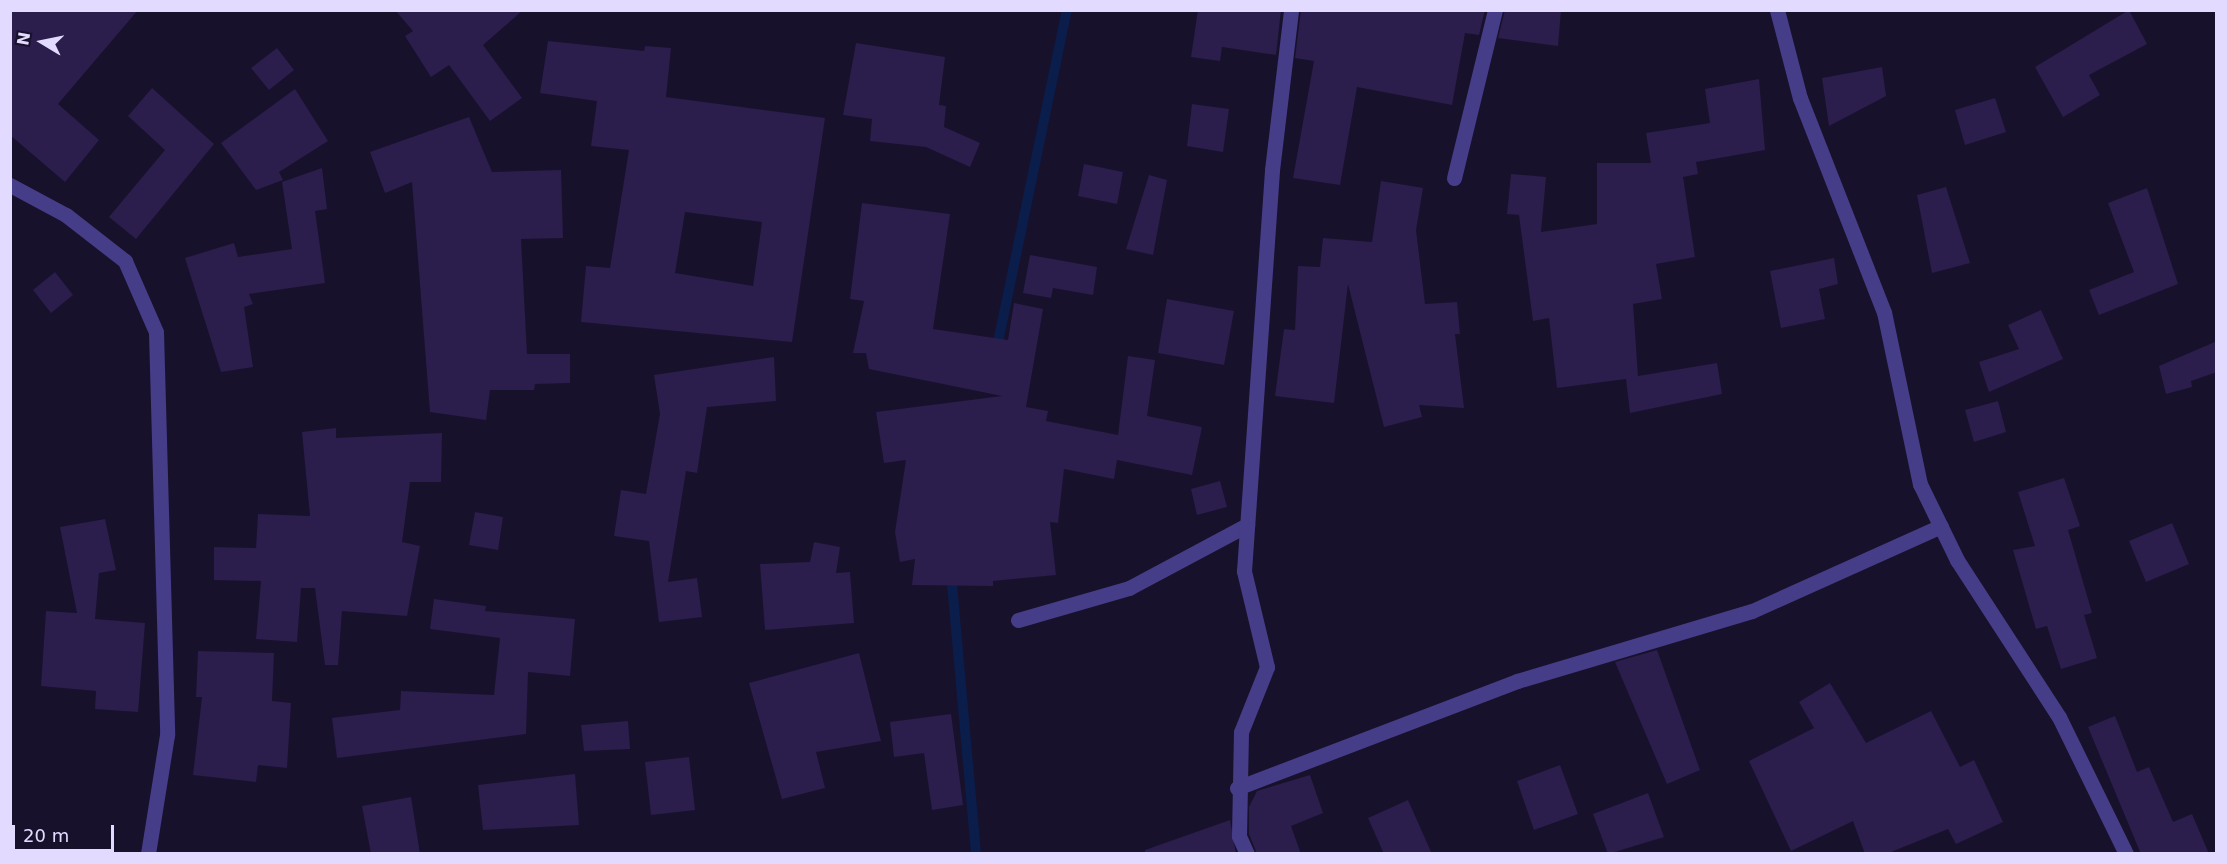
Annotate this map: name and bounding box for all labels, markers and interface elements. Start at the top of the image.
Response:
north arrow [12,12,72,72]
text: N [13,31,34,47]
scale bar [15,813,117,851]
text: 20 m [23,825,69,846]

